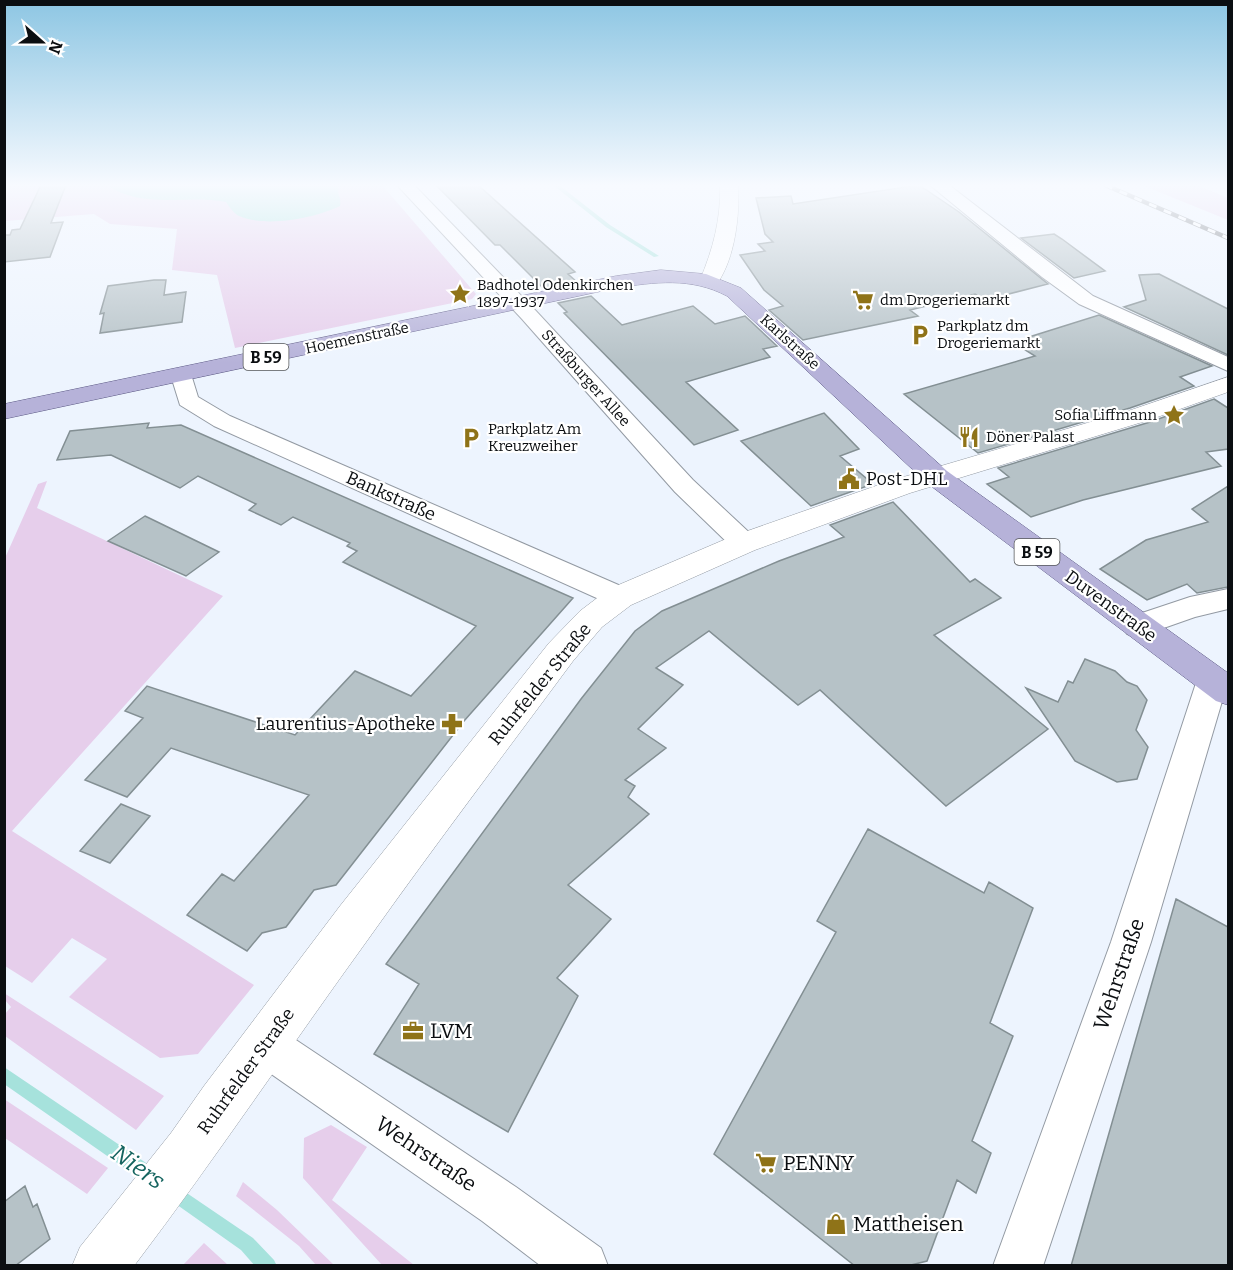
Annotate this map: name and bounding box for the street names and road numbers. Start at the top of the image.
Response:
street label: Karlstraße [757,311,823,373]
street label: Hoemenstraße [304,318,410,358]
street label: Straßburger Allee [538,326,634,430]
road number: B 59 [244,344,288,370]
street label: Bankstraße [343,466,439,526]
road number: B 59 [1014,539,1060,565]
street label: Duvenstraße [1061,565,1161,647]
street label: Ruhrfelder Straße [484,619,596,749]
street label: Wehrstraße [1088,915,1150,1033]
street label: Ruhrfelder Straße [193,1004,299,1138]
street label: Wehrstraße [371,1111,481,1197]

